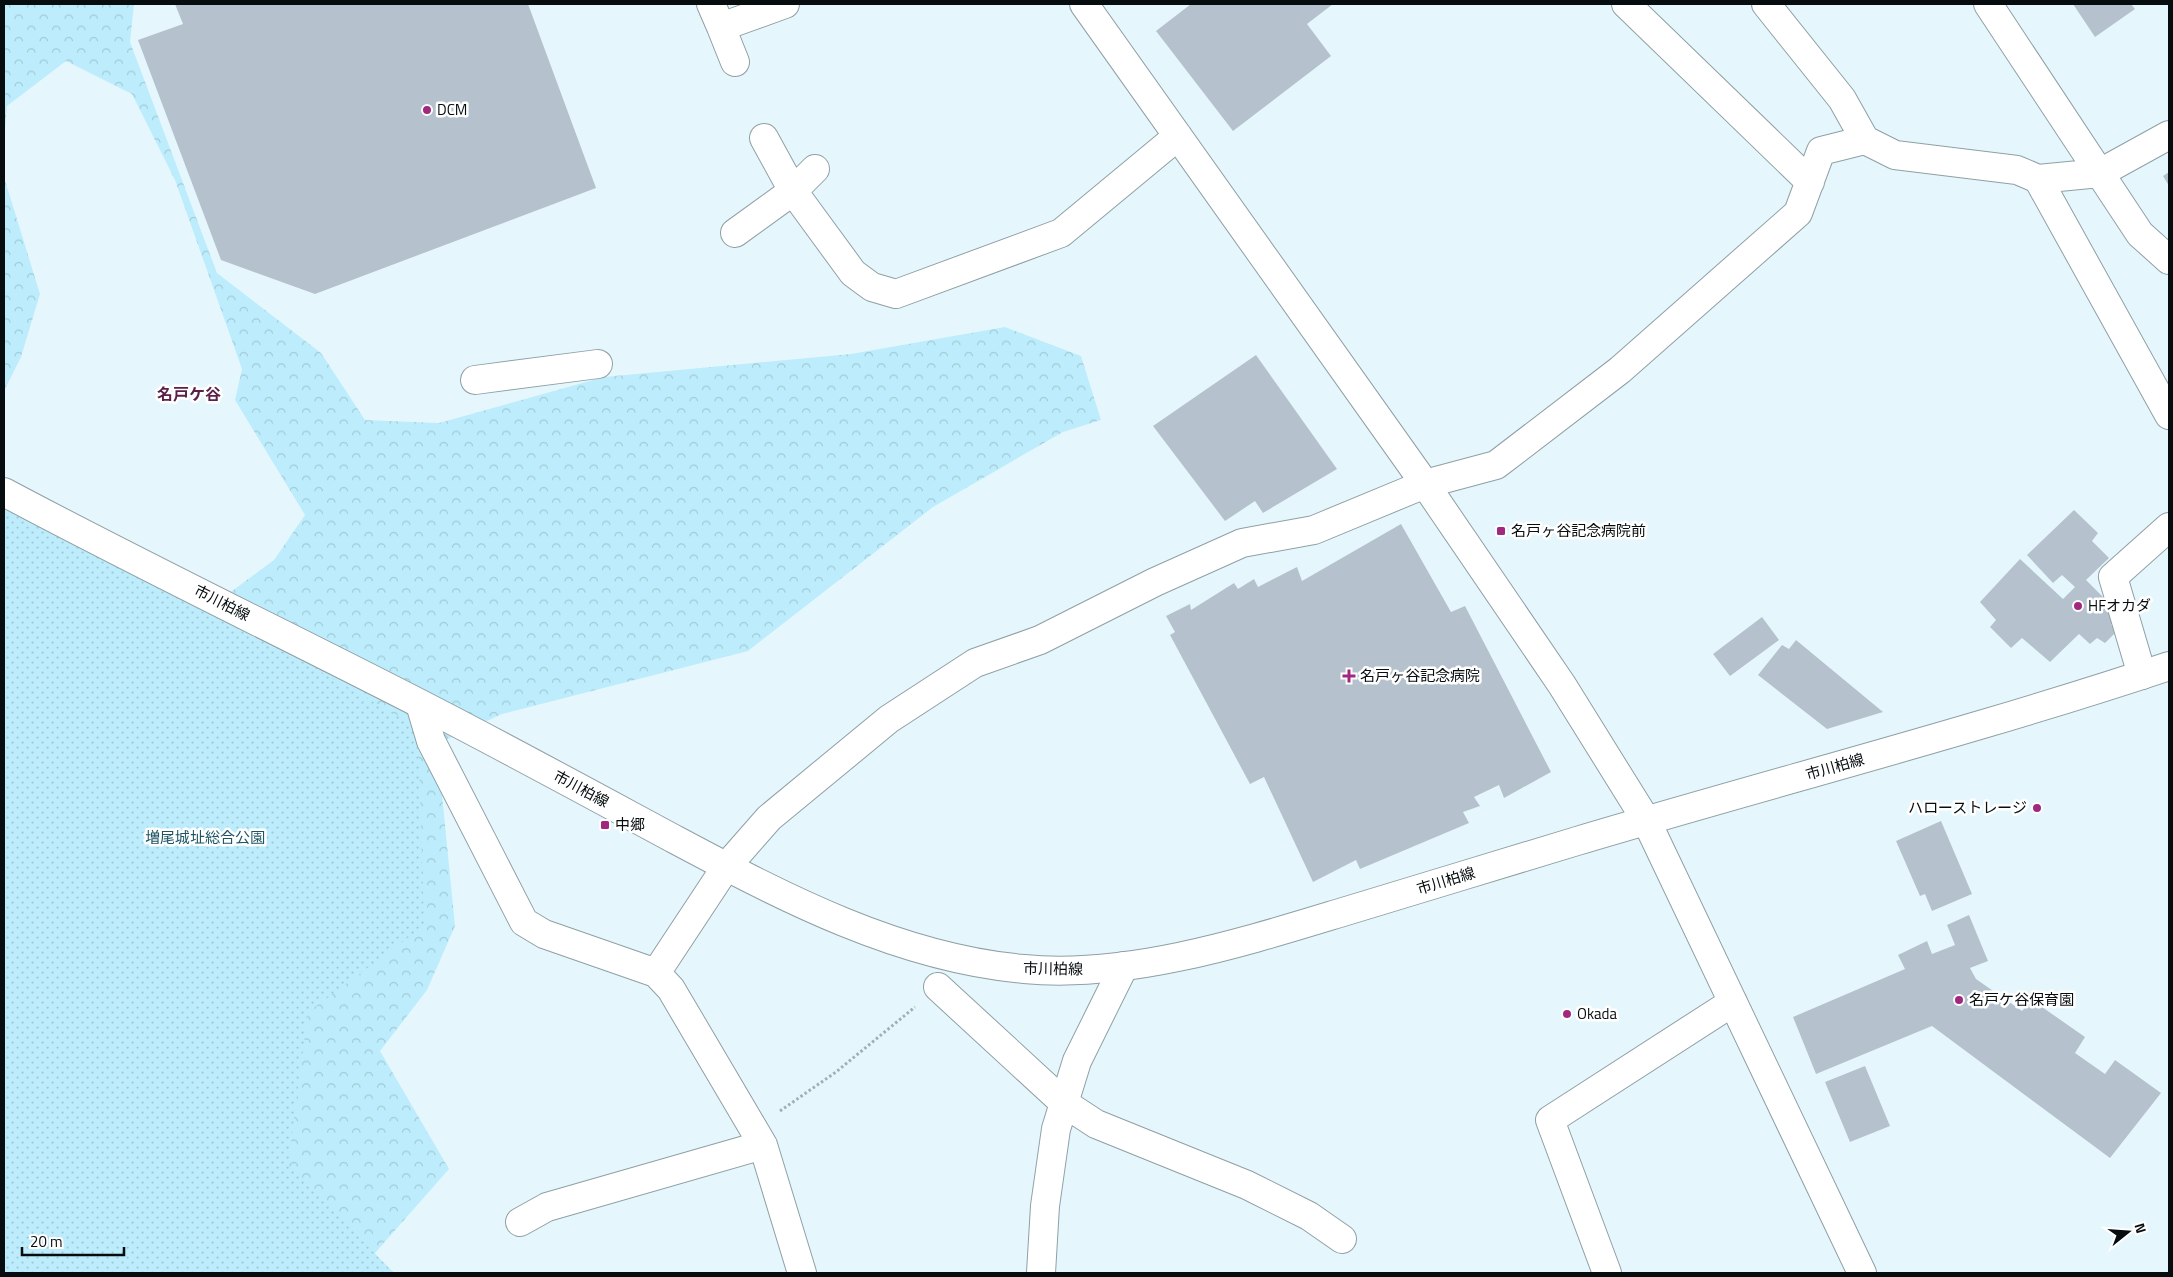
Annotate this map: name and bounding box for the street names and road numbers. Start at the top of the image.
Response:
street label: 市川柏線 [190,579,254,626]
street label: 市川柏線 [1803,747,1867,786]
street label: 市川柏線 [549,764,613,813]
street label: 市川柏線 [1414,861,1478,900]
street label: 市川柏線 [1023,956,1083,981]

